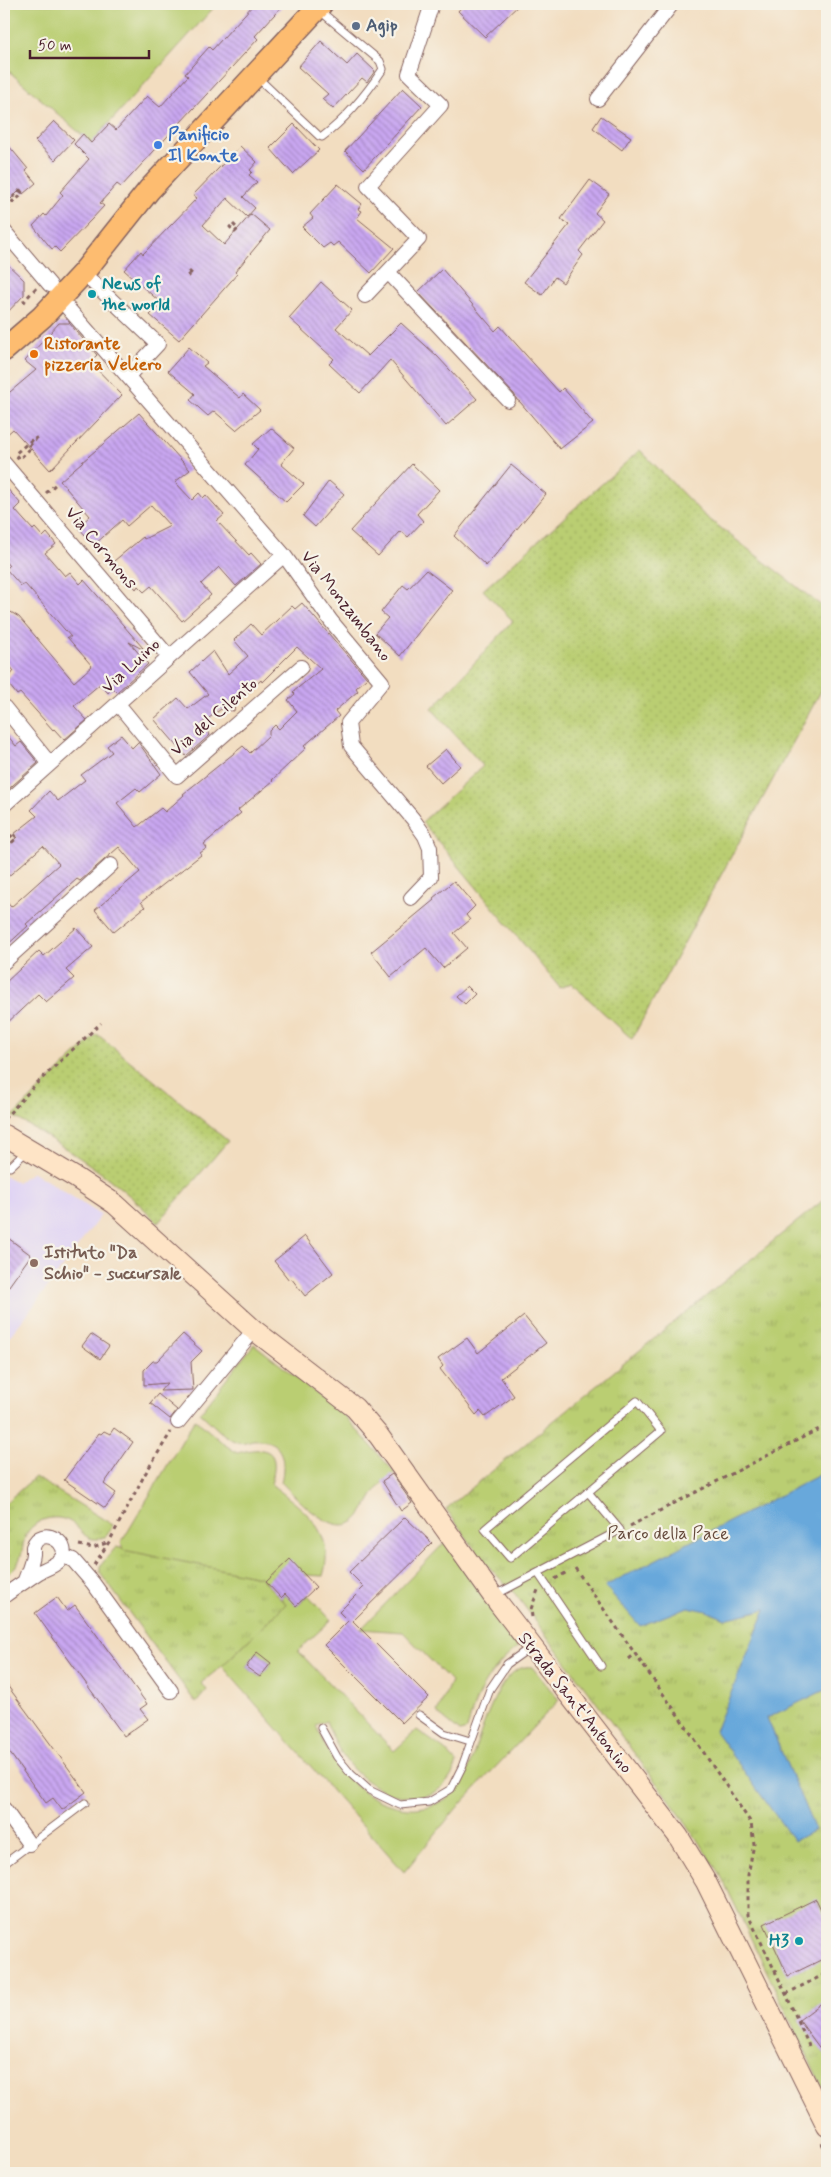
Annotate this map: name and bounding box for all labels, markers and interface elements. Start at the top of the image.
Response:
place label: Agip [366,14,398,38]
marker: Agip [350,20,362,32]
scale bar [30,28,149,60]
text: 50 m [38,36,72,56]
place label: Panificio Il Konte [168,123,239,168]
marker: Panificio Il Konte [152,139,164,151]
place label: News of the world [101,272,170,317]
marker: News of the world [86,288,98,300]
place label: Ristorante pizzeria Veliero [44,332,162,377]
marker: Ristorante pizzeria Veliero [28,348,40,360]
street label: Via Cormons [59,502,143,594]
street label: Via Monzambano [295,545,397,667]
street label: Via Luino [96,633,166,699]
street label: Via del Cilento [165,672,263,762]
place label: Istituto "Da Schio" - succursale [44,1241,182,1286]
marker: Istituto "Da Schio" - succursale [28,1257,40,1269]
park label: Parco della Pace [607,1522,729,1546]
street label: Strada Sant'Antonino [512,1627,638,1779]
place label: H3 [769,1929,790,1953]
marker: H3 [793,1935,805,1947]

